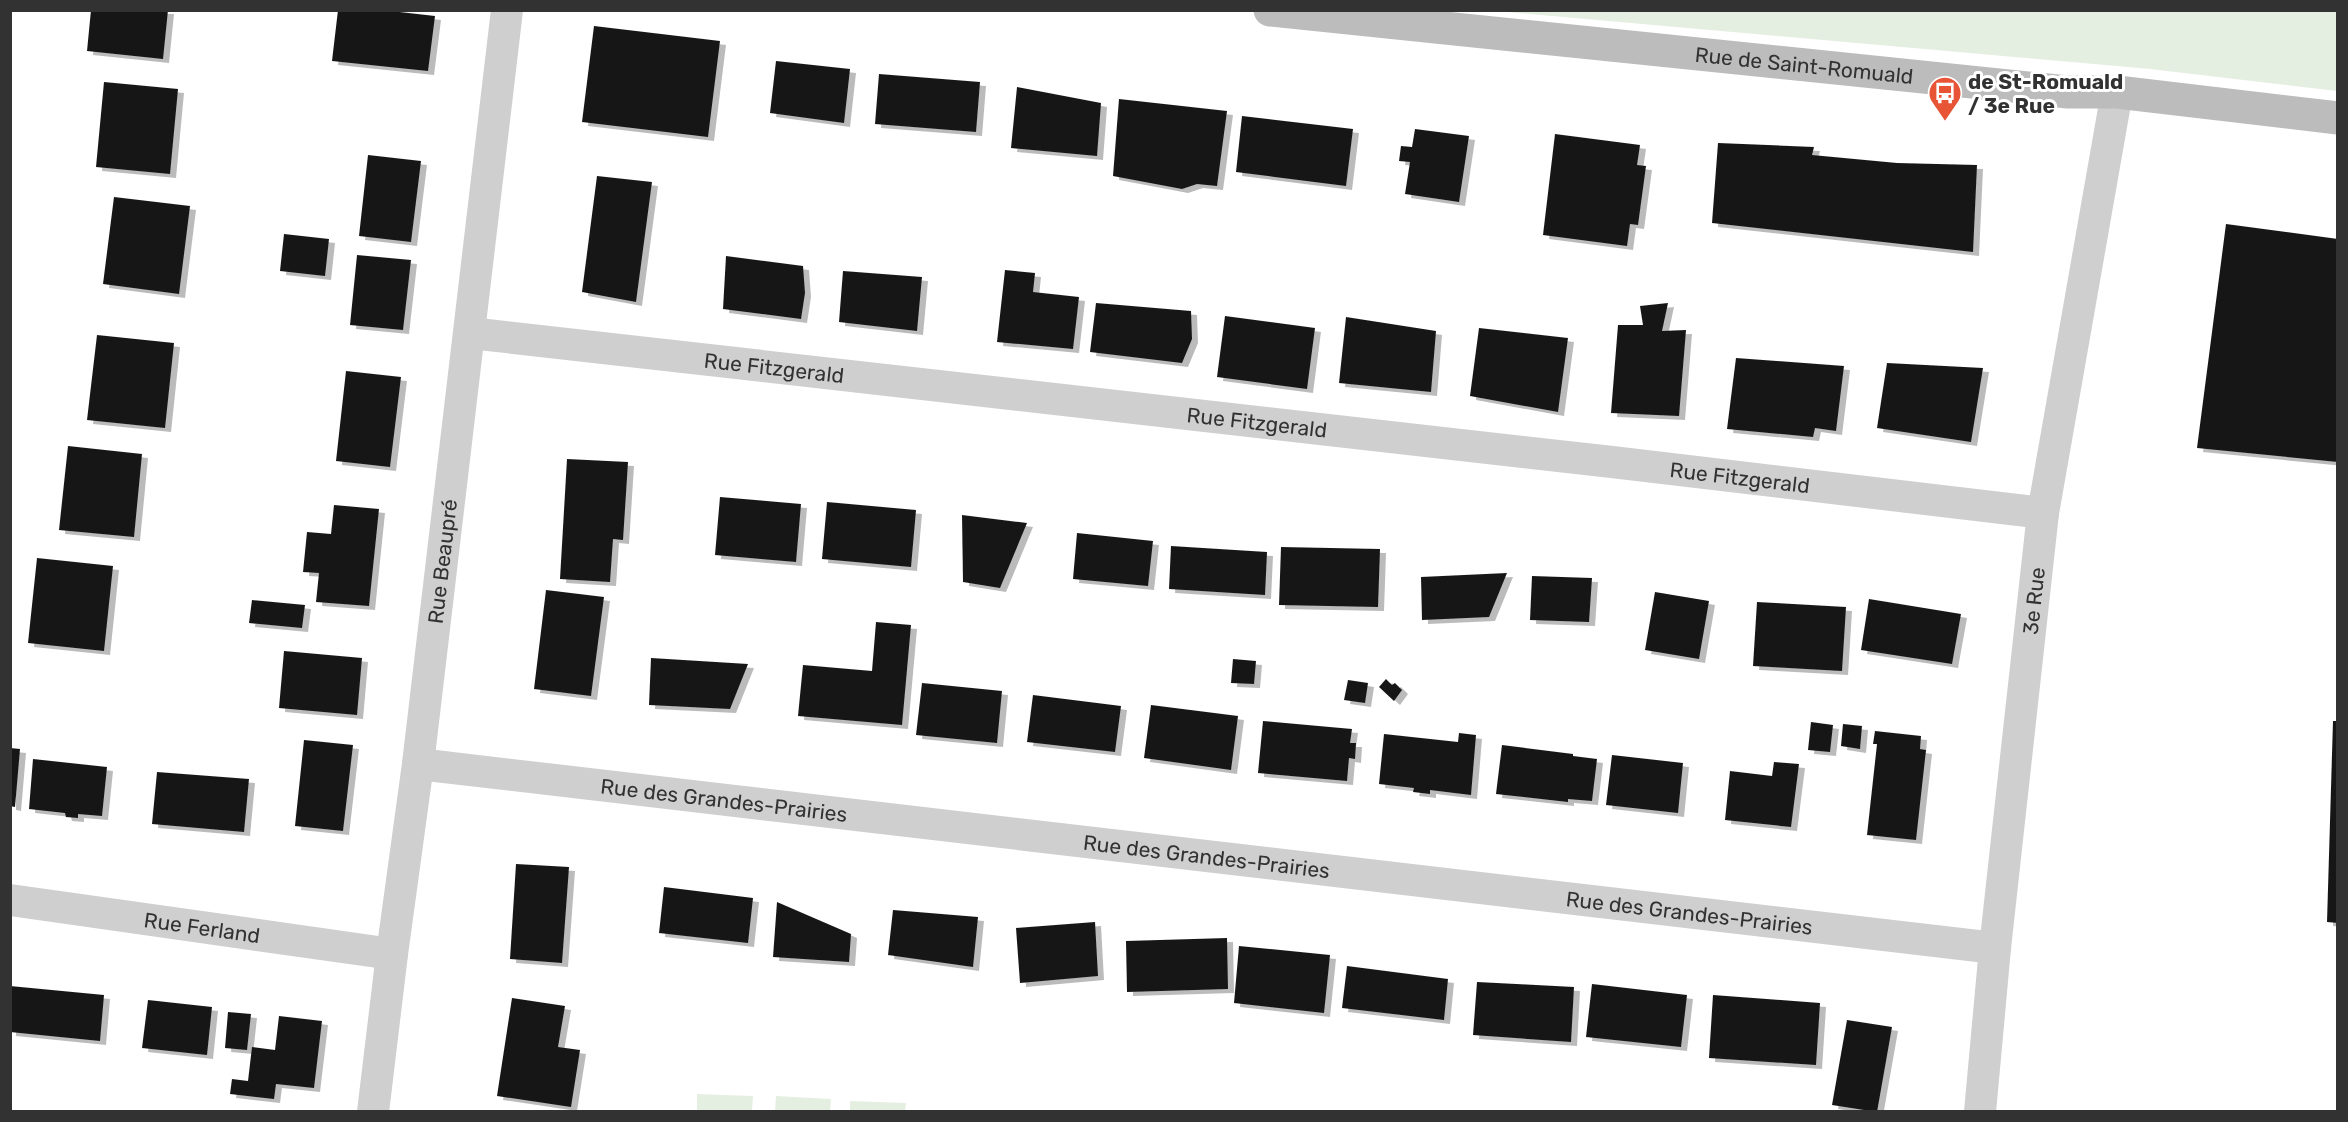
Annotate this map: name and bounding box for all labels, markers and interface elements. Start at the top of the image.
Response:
street label: Rue de Saint-Romuald [1694,41,1915,89]
place label: de St-Romuald / 3e Rue [1968,69,2123,118]
bus stop icon: de St-Romuald / 3e Rue [1927,75,1963,122]
street label: Rue Fitzgerald [703,347,845,388]
street label: Rue Fitzgerald [1186,402,1328,442]
street label: Rue Fitzgerald [1668,456,1811,498]
street label: Rue Beaupré [422,498,462,625]
street label: 3e Rue [2017,566,2049,636]
street label: Rue des Grandes-Prairies [599,773,849,826]
street label: Rue des Grandes-Prairies [1082,829,1331,883]
street label: Rue des Grandes-Prairies [1565,886,1814,939]
street label: Rue Ferland [142,907,262,948]

